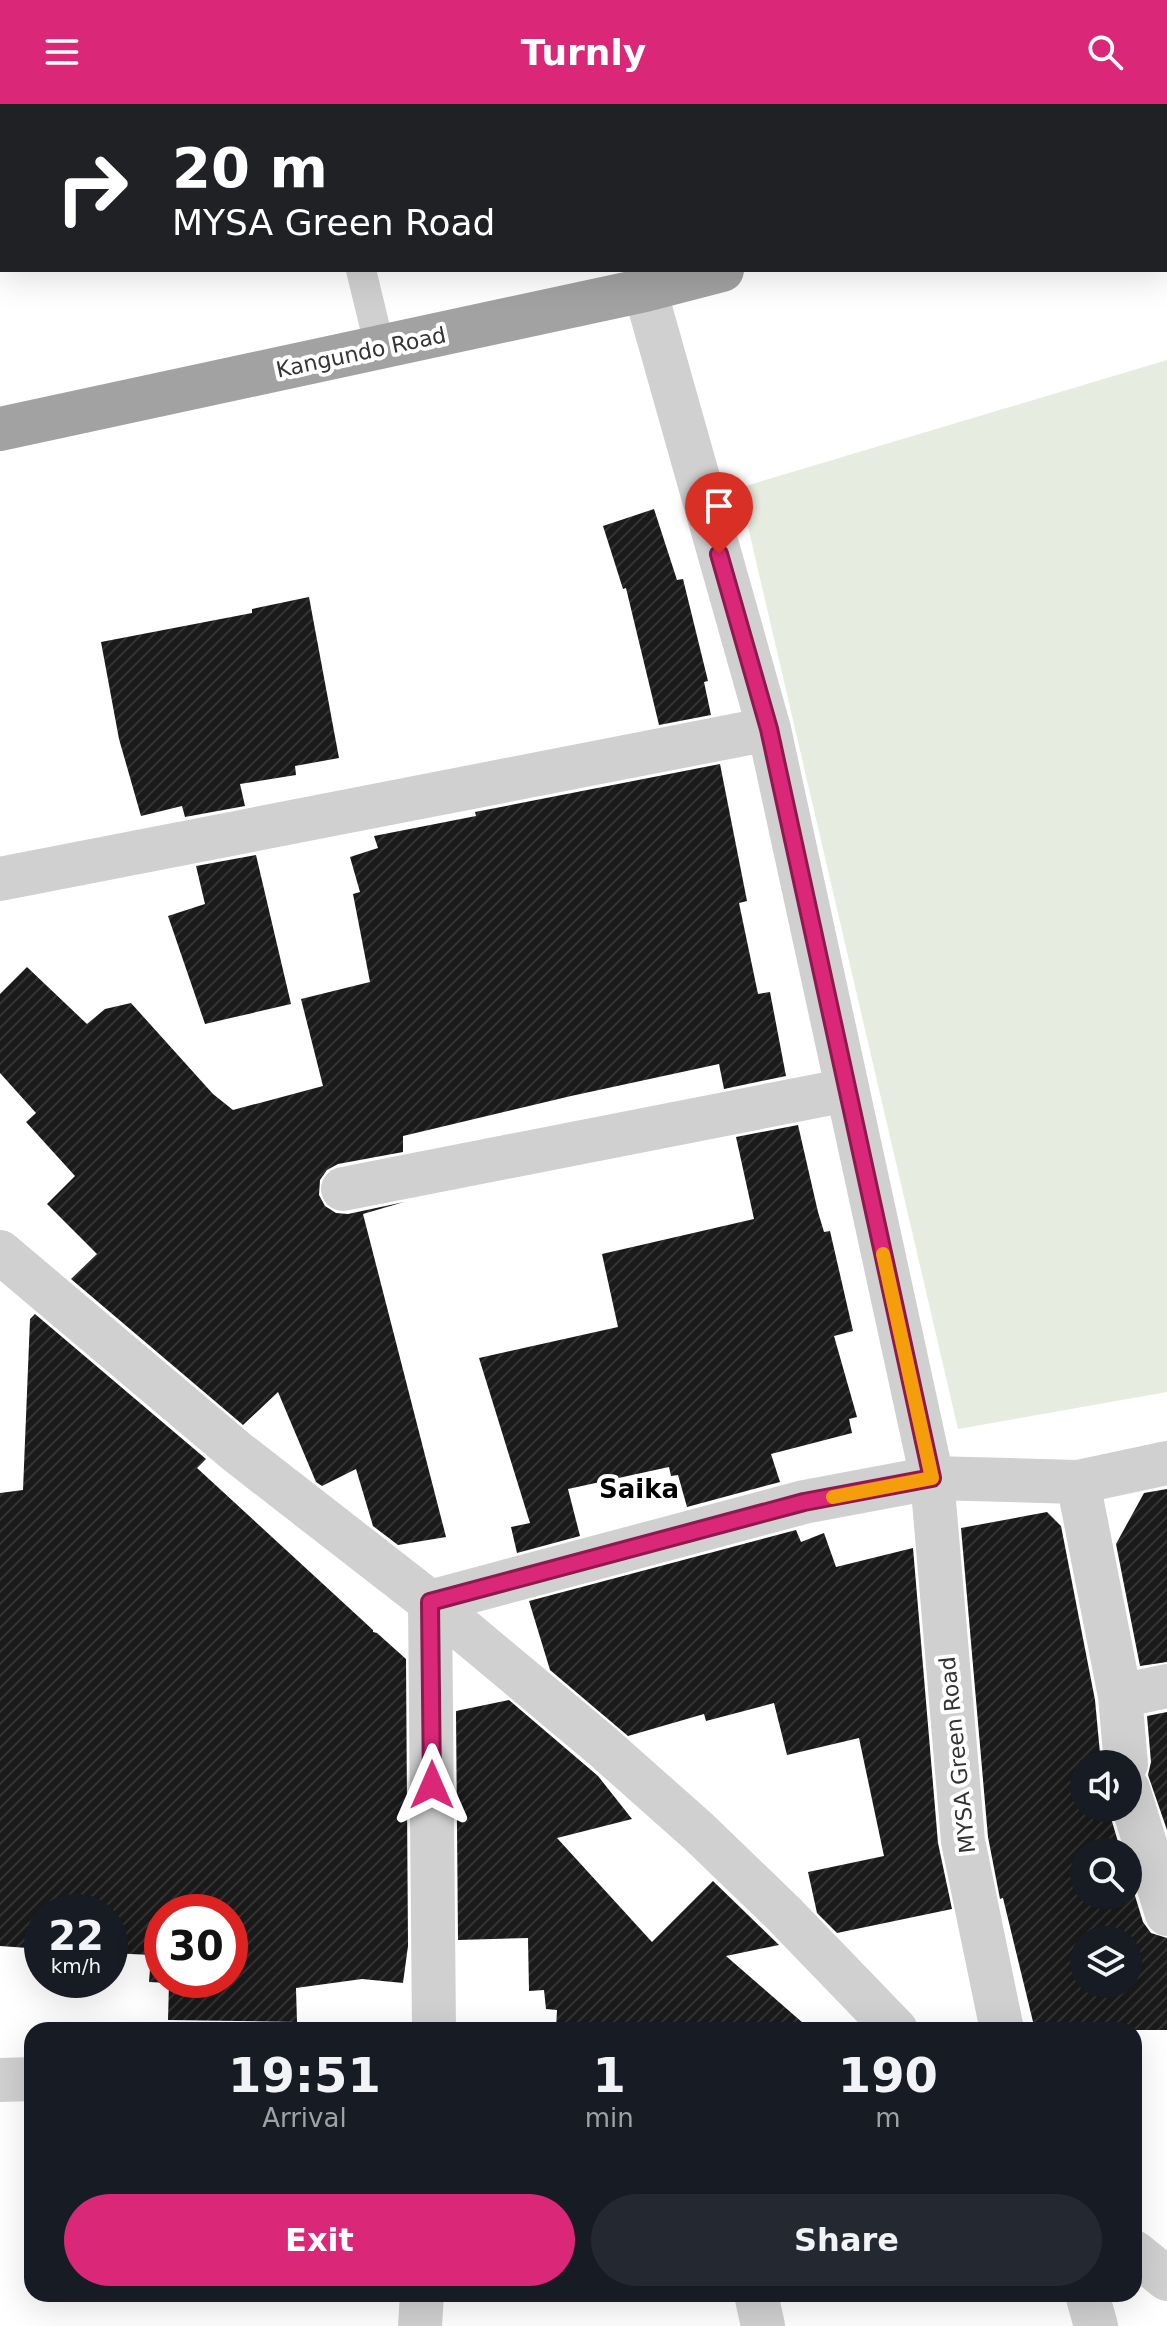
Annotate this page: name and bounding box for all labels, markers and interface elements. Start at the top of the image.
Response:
icon: menu [40,30,84,74]
icon: search [1083,30,1127,74]
text: Turnly [521,32,646,73]
text: 20 m [172,135,328,200]
icon: right [40,136,144,240]
text: MYSA Green Road [172,202,495,243]
street label: Kangundo Road [274,322,448,383]
pin [685,472,753,554]
icon: arrive [697,484,741,528]
district label: Saika [599,1474,679,1504]
street label: MYSA Green Road [935,1655,980,1855]
position arrow [390,1743,474,1827]
map controls [1070,1750,1142,1998]
button: sound [1070,1750,1142,1822]
button: search [1070,1838,1142,1910]
speed limit sign: 30 [144,1894,248,1998]
text: 22 [48,1913,104,1959]
button: layers [1070,1926,1142,1998]
text: km/h [51,1954,101,1978]
text: 19:51 [228,2047,381,2103]
text: 1 [593,2047,626,2103]
text: 190 [838,2047,938,2103]
text: Arrival [262,2103,347,2133]
text: min [585,2103,634,2133]
text: m [875,2103,901,2133]
button: Exit [64,2194,575,2286]
button: Share [591,2194,1102,2286]

